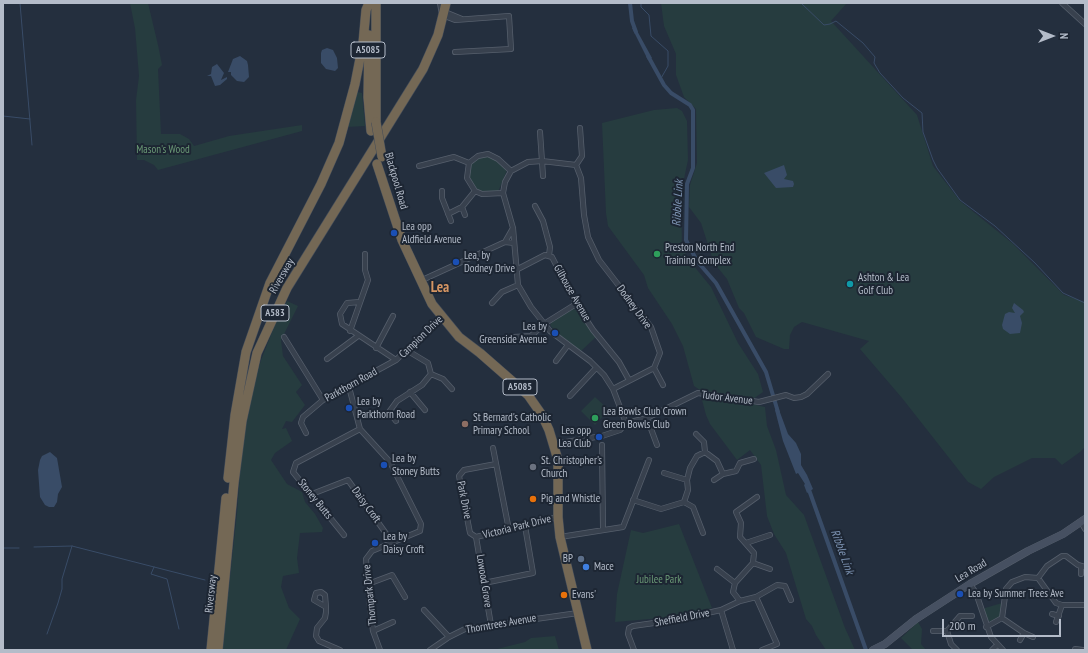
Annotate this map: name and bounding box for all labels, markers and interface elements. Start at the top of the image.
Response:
north arrow [1032,16,1072,56]
text: N [1057,33,1071,39]
road number: A5085 [351,42,385,58]
park label: Mason's Wood [136,143,190,157]
street label: Blackpool Road [382,151,410,211]
water label: Ribble Link [670,179,686,227]
place label: Lea opp Aldfield Avenue [402,220,461,246]
marker: Lea opp Aldfield Avenue [389,228,399,238]
place label: Preston North End Training Complex [665,241,734,267]
place label: Lea, by Dodney Drive [464,249,515,275]
marker: Preston North End Training Complex [652,249,662,259]
street label: Riversway [267,256,297,296]
marker: Lea, by Dodney Drive [451,257,461,267]
street label: Gilhouse Avenue [550,262,594,324]
place label: Ashton & Lea Golf Club [858,271,909,297]
district label: Lea [431,279,449,297]
marker: Ashton & Lea Golf Club [845,279,855,289]
street label: Dodney Drive [614,283,654,331]
road number: A583 [261,305,289,321]
street label: Campion Drive [396,313,446,361]
place label: Lea by Greenside Avenue [479,320,547,346]
marker: Lea by Greenside Avenue [550,328,560,338]
street label: Parkthorn Road [322,365,380,405]
road number: A5085 [503,379,537,395]
street label: Tudor Avenue [701,388,753,408]
place label: Lea by Parkthorn Road [357,395,415,421]
marker: Lea by Parkthorn Road [344,403,354,413]
place label: Lea Bowls Club Crown Green Bowls Club [603,405,687,431]
place label: St Bernard's Catholic Primary School [473,411,551,437]
marker: Lea Bowls Club Crown Green Bowls Club [590,413,600,423]
marker: St Bernard's Catholic Primary School [460,419,470,429]
place label: Lea opp Lea Club [558,424,591,450]
marker: Lea opp Lea Club [594,432,604,442]
place label: Lea by Stoney Butts [392,452,440,478]
place label: St. Christopher's Church [541,454,602,480]
marker: Lea by Stoney Butts [379,460,389,470]
marker: St. Christopher's Church [528,462,538,472]
street label: Stoney Butts [295,476,335,522]
street label: Park Drive [454,480,474,520]
street label: Daisy Croft [349,485,383,525]
place label: Pig and Whistle [541,492,600,506]
marker: Pig and Whistle [528,494,538,504]
street label: Victoria Park Drive [481,512,553,542]
water label: Ribble Link [827,528,857,576]
place label: Lea by Daisy Croft [383,530,424,556]
marker: Lea by Daisy Croft [370,538,380,548]
place label: BP [563,552,573,566]
street label: Lowood Grove [473,553,495,609]
marker: BP [576,554,586,564]
street label: Lea Road [953,557,989,585]
place label: Mace [594,560,614,574]
marker: Mace [581,562,591,572]
street label: Thornpark Drive [360,564,380,626]
park label: Jubilee Park [637,573,681,587]
street label: Riversway [202,574,220,614]
place label: Lea by Summer Trees Ave [968,587,1064,601]
place label: Evans' [572,588,596,602]
marker: Lea by Summer Trees Ave [955,589,965,599]
marker: Evans' [559,590,569,600]
street label: Sheffield Drive [653,606,711,630]
street label: Thorntrees Avenue [465,611,537,637]
scale bar [944,611,1063,637]
text: 200 m [949,618,976,633]

